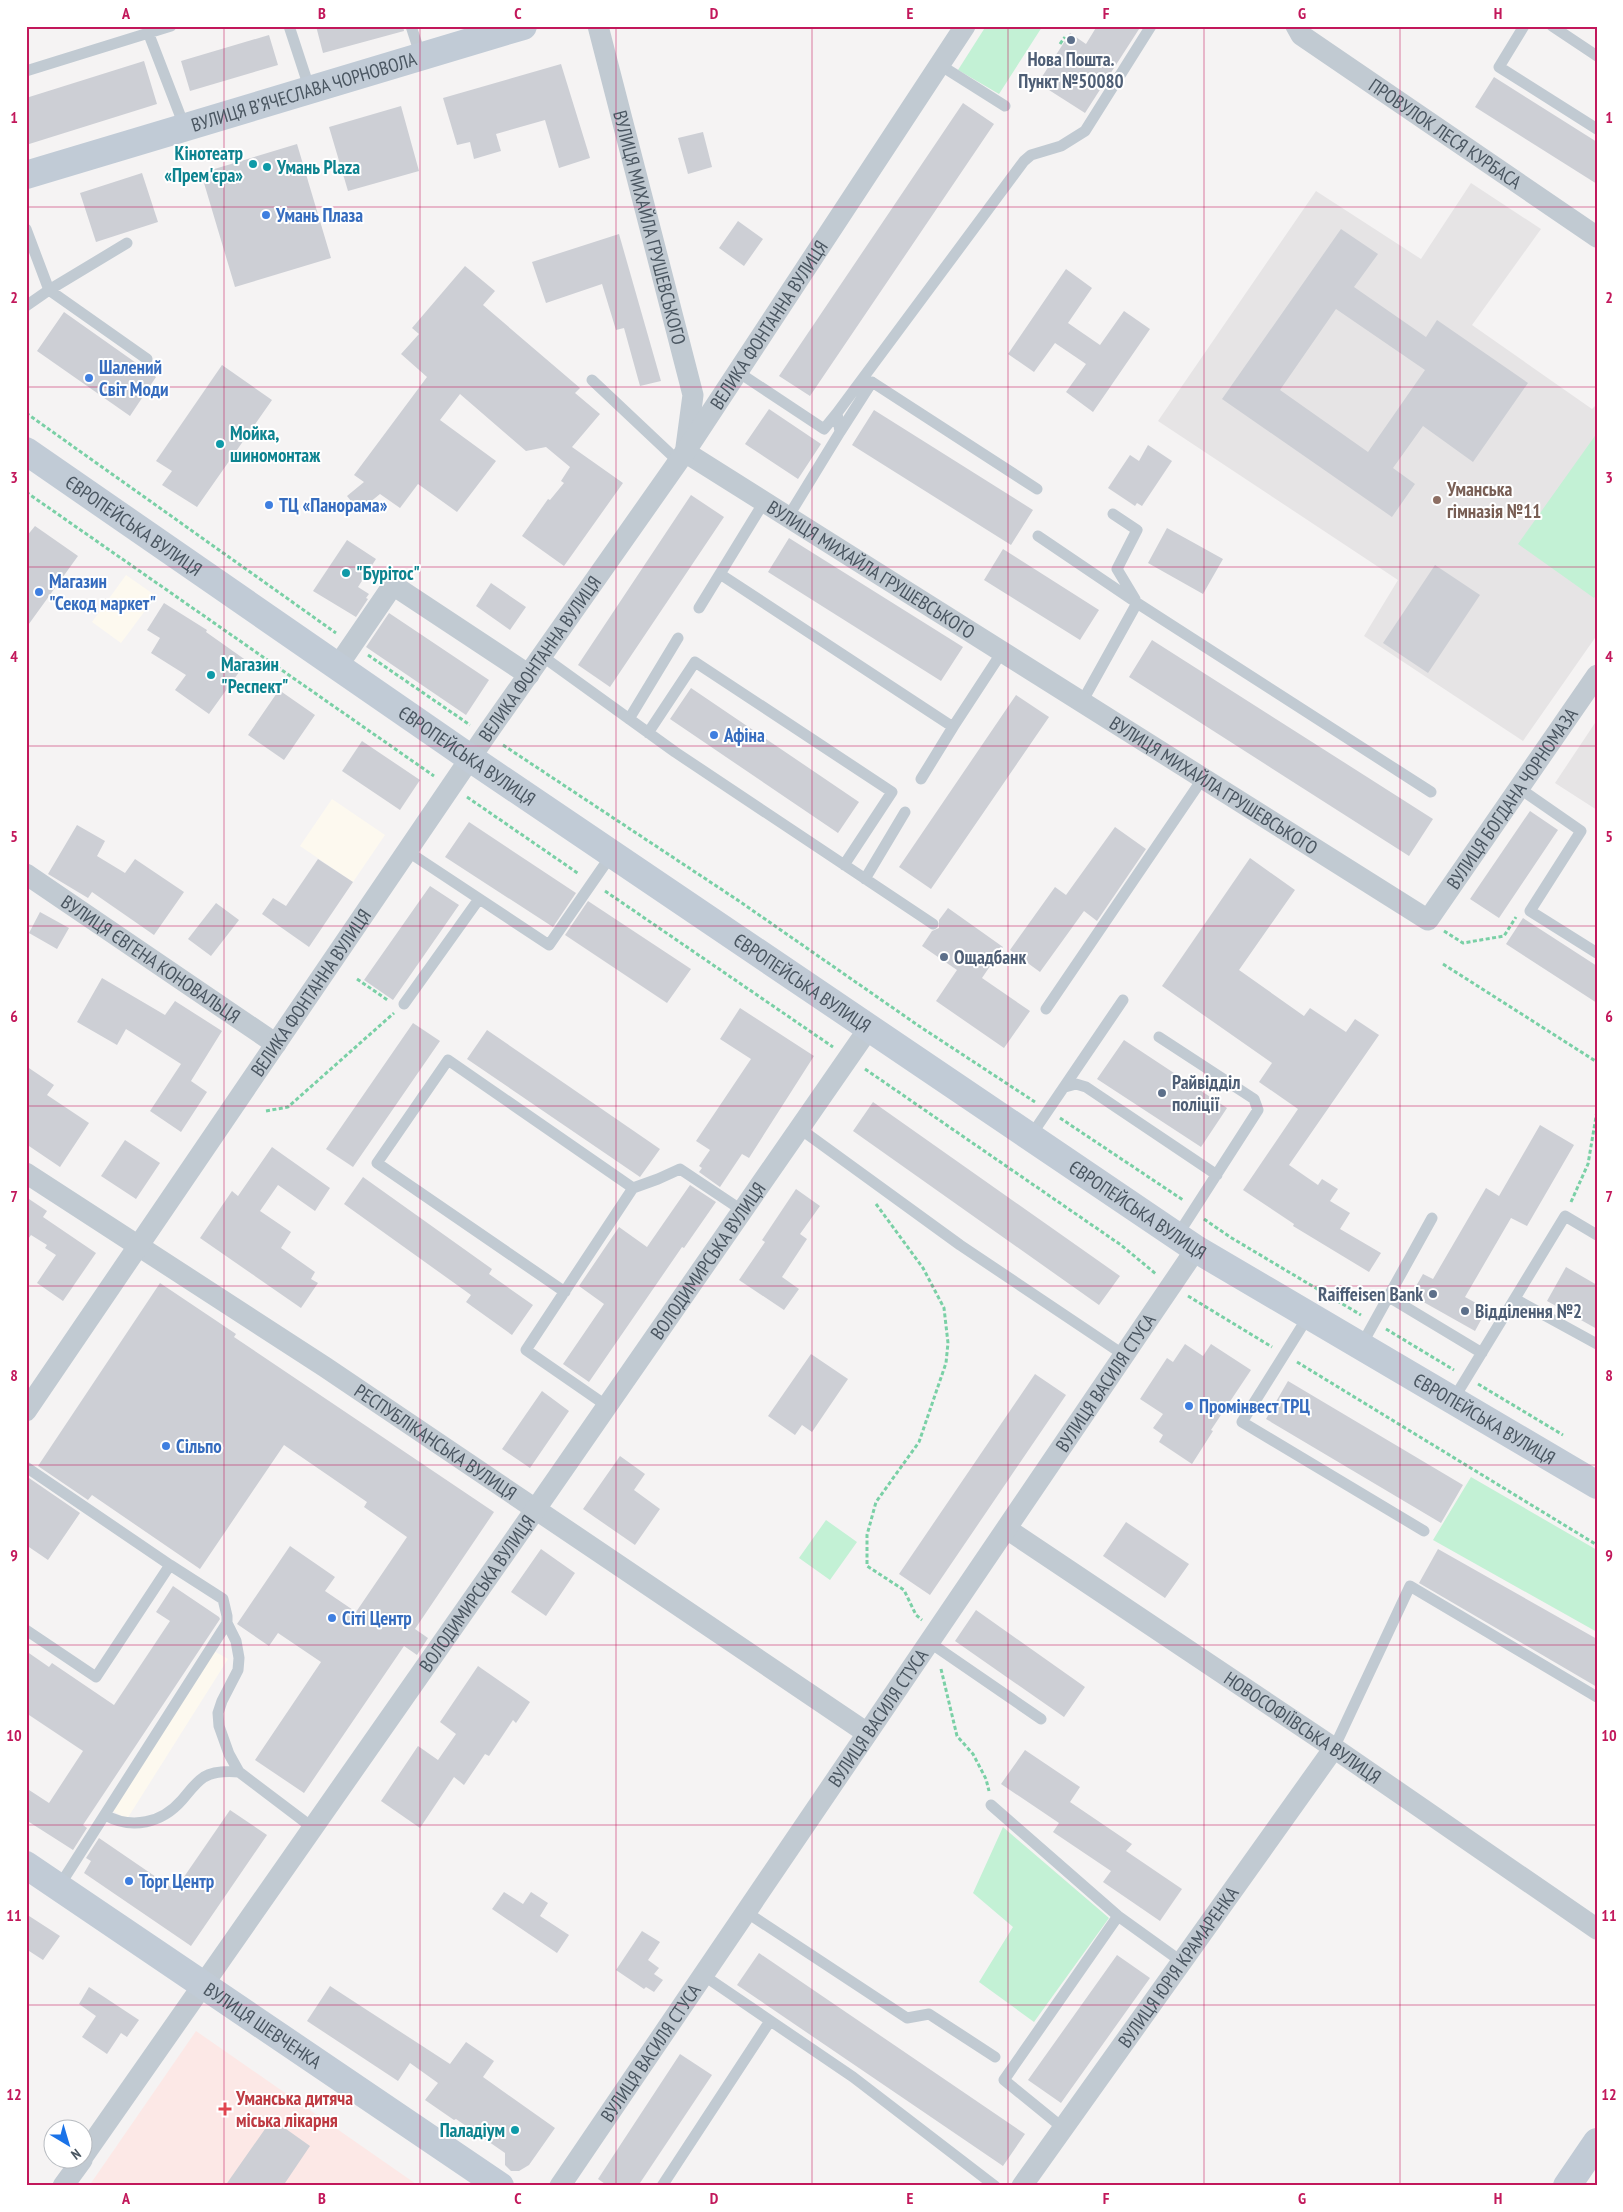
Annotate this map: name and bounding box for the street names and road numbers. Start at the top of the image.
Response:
street label: ВУЛИЦЯ В’ЯЧЕСЛАВА ЧОРНОВОЛА [188,47,419,137]
street label: ПРОВУЛОК ЛЕСЯ КУРБАСА [1364,73,1526,194]
street label: ВУЛИЦЯ МИХАЙЛА ГРУШЕВСЬКОГО [608,108,692,347]
street label: ВЕЛИКА ФОНТАННА ВУЛИЦЯ [705,236,833,414]
street label: ЄВРОПЕЙСЬКА ВУЛИЦЯ [61,470,207,581]
street label: ВУЛИЦЯ МИХАЙЛА ГРУШЕВСЬКОГО [763,495,980,644]
street label: ВЕЛИКА ФОНТАННА ВУЛИЦЯ [473,571,606,746]
street label: ЄВРОПЕЙСЬКА ВУЛИЦЯ [394,700,540,811]
street label: ВУЛИЦЯ БОГДАНА ЧОРНОМАЗА [1441,703,1583,894]
street label: ВУЛИЦЯ МИХАЙЛА ГРУШЕВСЬКОГО [1105,711,1322,860]
street label: ВУЛИЦЯ ЄВГЕНА КОНОВАЛЬЦЯ [57,890,245,1028]
street label: ВЕЛИКА ФОНТАННА ВУЛИЦЯ [245,904,376,1081]
street label: ЄВРОПЕЙСЬКА ВУЛИЦЯ [729,928,876,1038]
street label: ЄВРОПЕЙСЬКА ВУЛИЦЯ [1065,1155,1211,1264]
street label: ВОЛОДИМИРСЬКА ВУЛИЦЯ [645,1177,771,1344]
street label: ВУЛИЦЯ ВАСИЛЯ СТУСА [1050,1309,1161,1456]
street label: ЄВРОПЕЙСЬКА ВУЛИЦЯ [1409,1368,1560,1470]
street label: РЕСПУБЛІКАНСЬКА ВУЛИЦЯ [350,1379,521,1505]
street label: ВОЛОДИМИРСЬКА ВУЛИЦЯ [414,1510,540,1676]
street label: ВУЛИЦЯ ВАСИЛЯ СТУСА [823,1644,933,1791]
street label: НОВОСОФІЇВСЬКА ВУЛИЦЯ [1220,1666,1386,1789]
street label: ВУЛИЦЯ ЮРІЯ КРАМАРЕНКА [1113,1882,1244,2052]
street label: ВУЛИЦЯ ШЕВЧЕНКА [199,1977,326,2074]
street label: ВУЛИЦЯ ВАСИЛЯ СТУСА [595,1979,706,2126]

